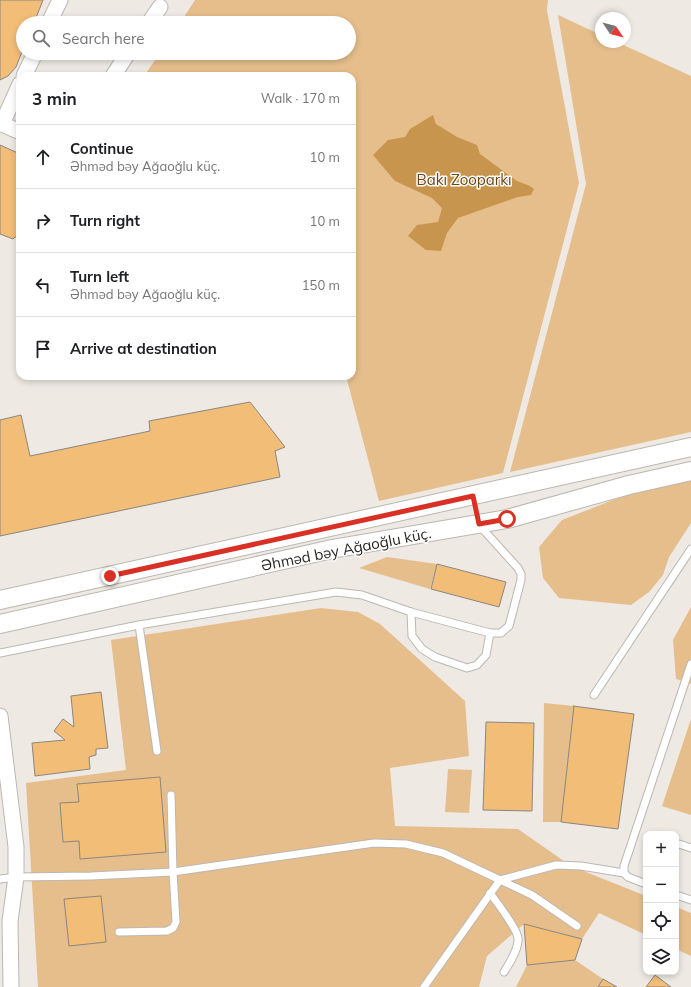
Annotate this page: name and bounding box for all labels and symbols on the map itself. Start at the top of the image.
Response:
north arrow [595,12,631,48]
park label: Bakı Zooparkı [417,170,512,189]
route start [498,510,516,528]
street label: Əhməd bəy Ağaoğlu küç. [259,523,433,575]
route end [101,567,119,585]

